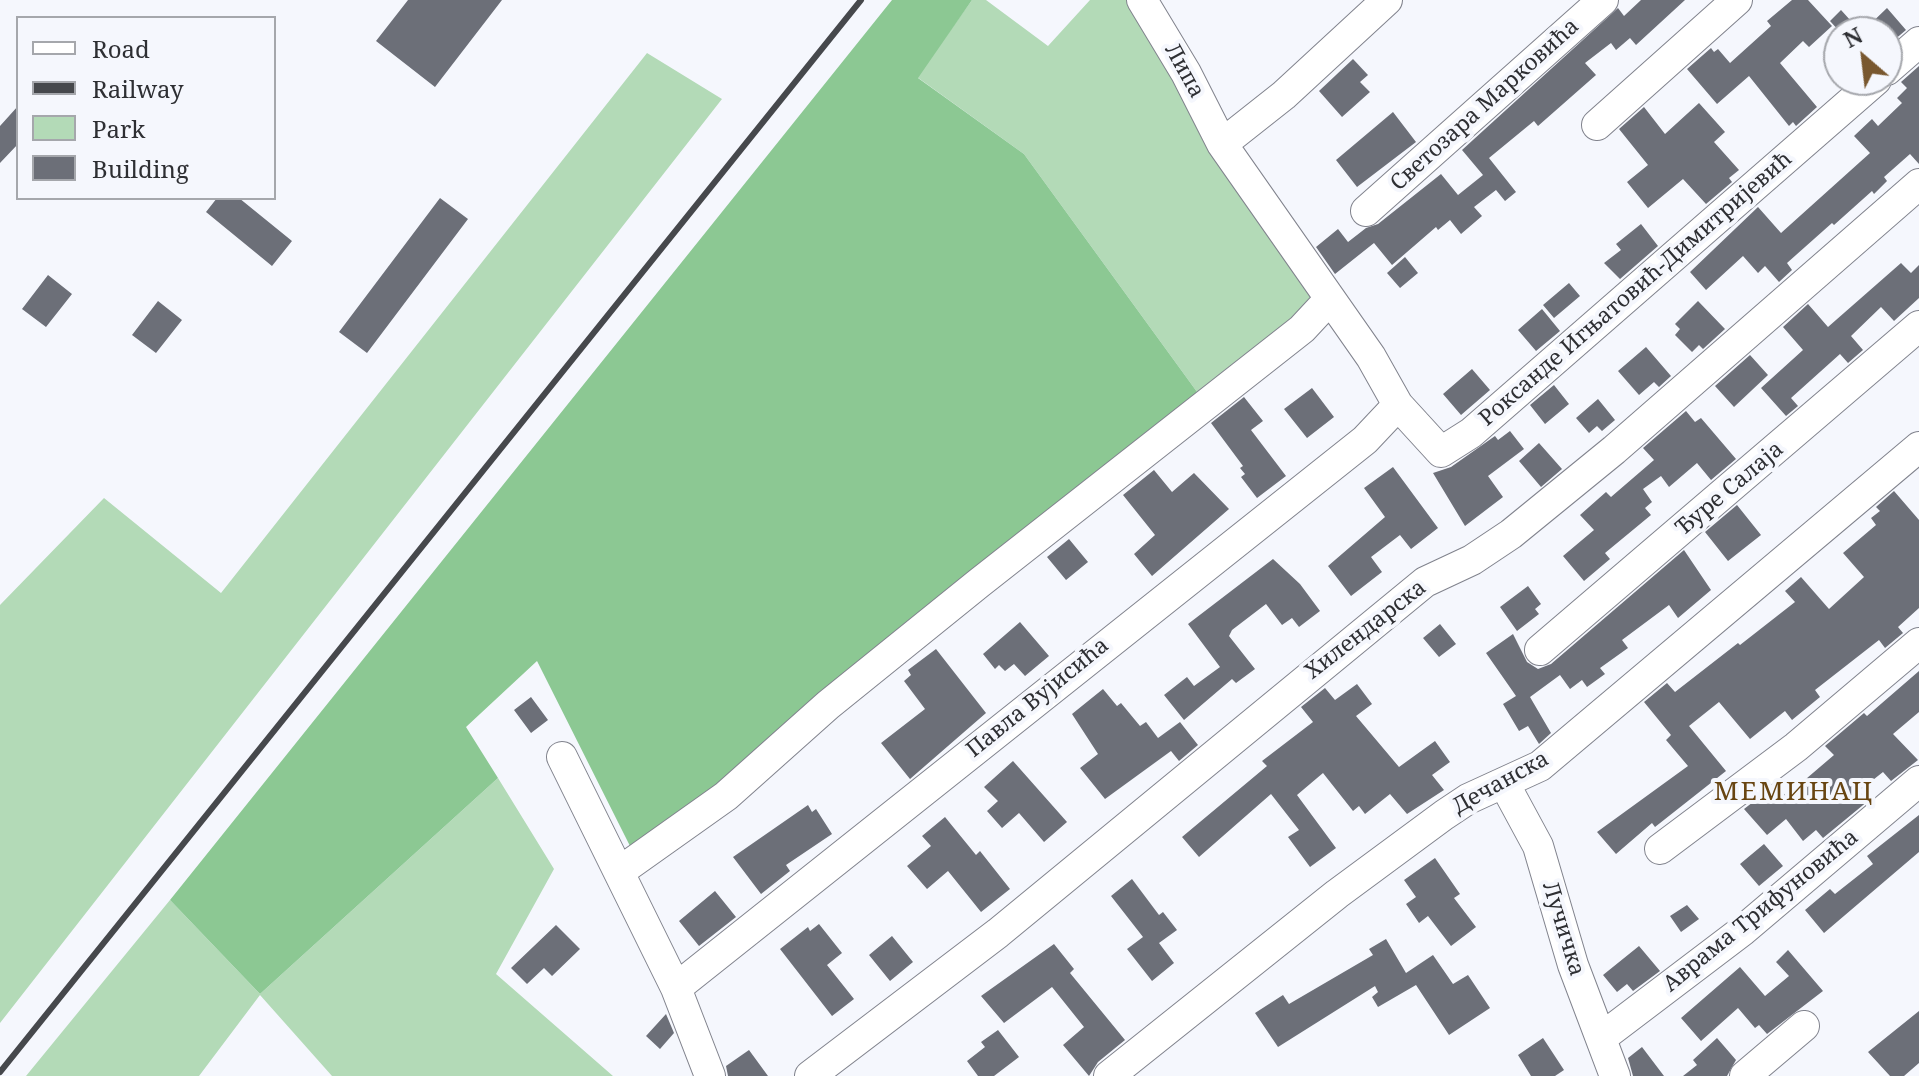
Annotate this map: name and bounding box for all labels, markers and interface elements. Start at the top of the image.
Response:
street label: Светозара Марковића [1385,13,1585,197]
legend [16,16,276,200]
north arrow [1823,16,1903,96]
text: N [1838,19,1867,54]
text: Road [92,32,150,65]
street label: Липа [1158,39,1210,103]
text: Railway [92,72,184,105]
text: Park [92,112,145,145]
street label: Роксанде Игњатовић-Димитријевић [1474,146,1798,432]
text: Building [92,152,189,185]
street label: Ђуре Салаја [1671,436,1789,542]
street label: Хилендарска [1300,575,1432,685]
street label: Павла Вујисића [962,633,1114,763]
street label: Дечанска [1448,746,1554,820]
district label: МЕМИНАЦ [1714,777,1874,809]
street label: Аврама Трифуновића [1658,824,1864,998]
street label: Лучичка [1536,879,1590,979]

